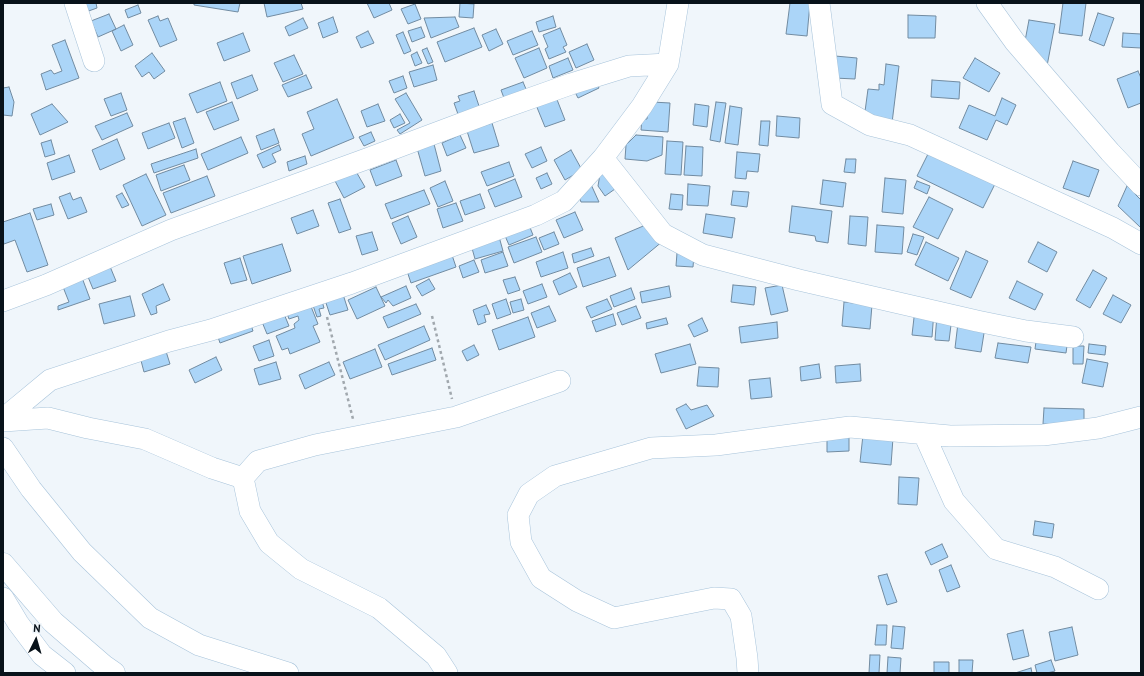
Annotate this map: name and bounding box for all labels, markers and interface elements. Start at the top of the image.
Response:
north arrow [16,620,56,660]
text: N [33,621,41,635]

